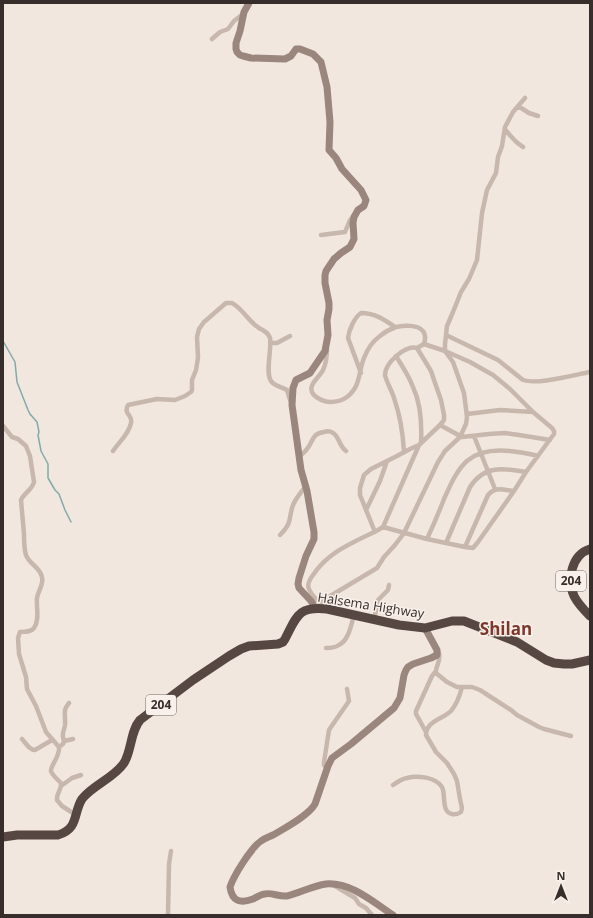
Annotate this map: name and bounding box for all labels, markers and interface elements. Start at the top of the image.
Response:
road number: 204 [556,571,586,591]
street label: Halsema Highway [316,588,426,622]
district label: Shilan [480,617,532,640]
road number: 204 [146,695,176,715]
north arrow [541,866,581,906]
text: N [557,868,565,883]

